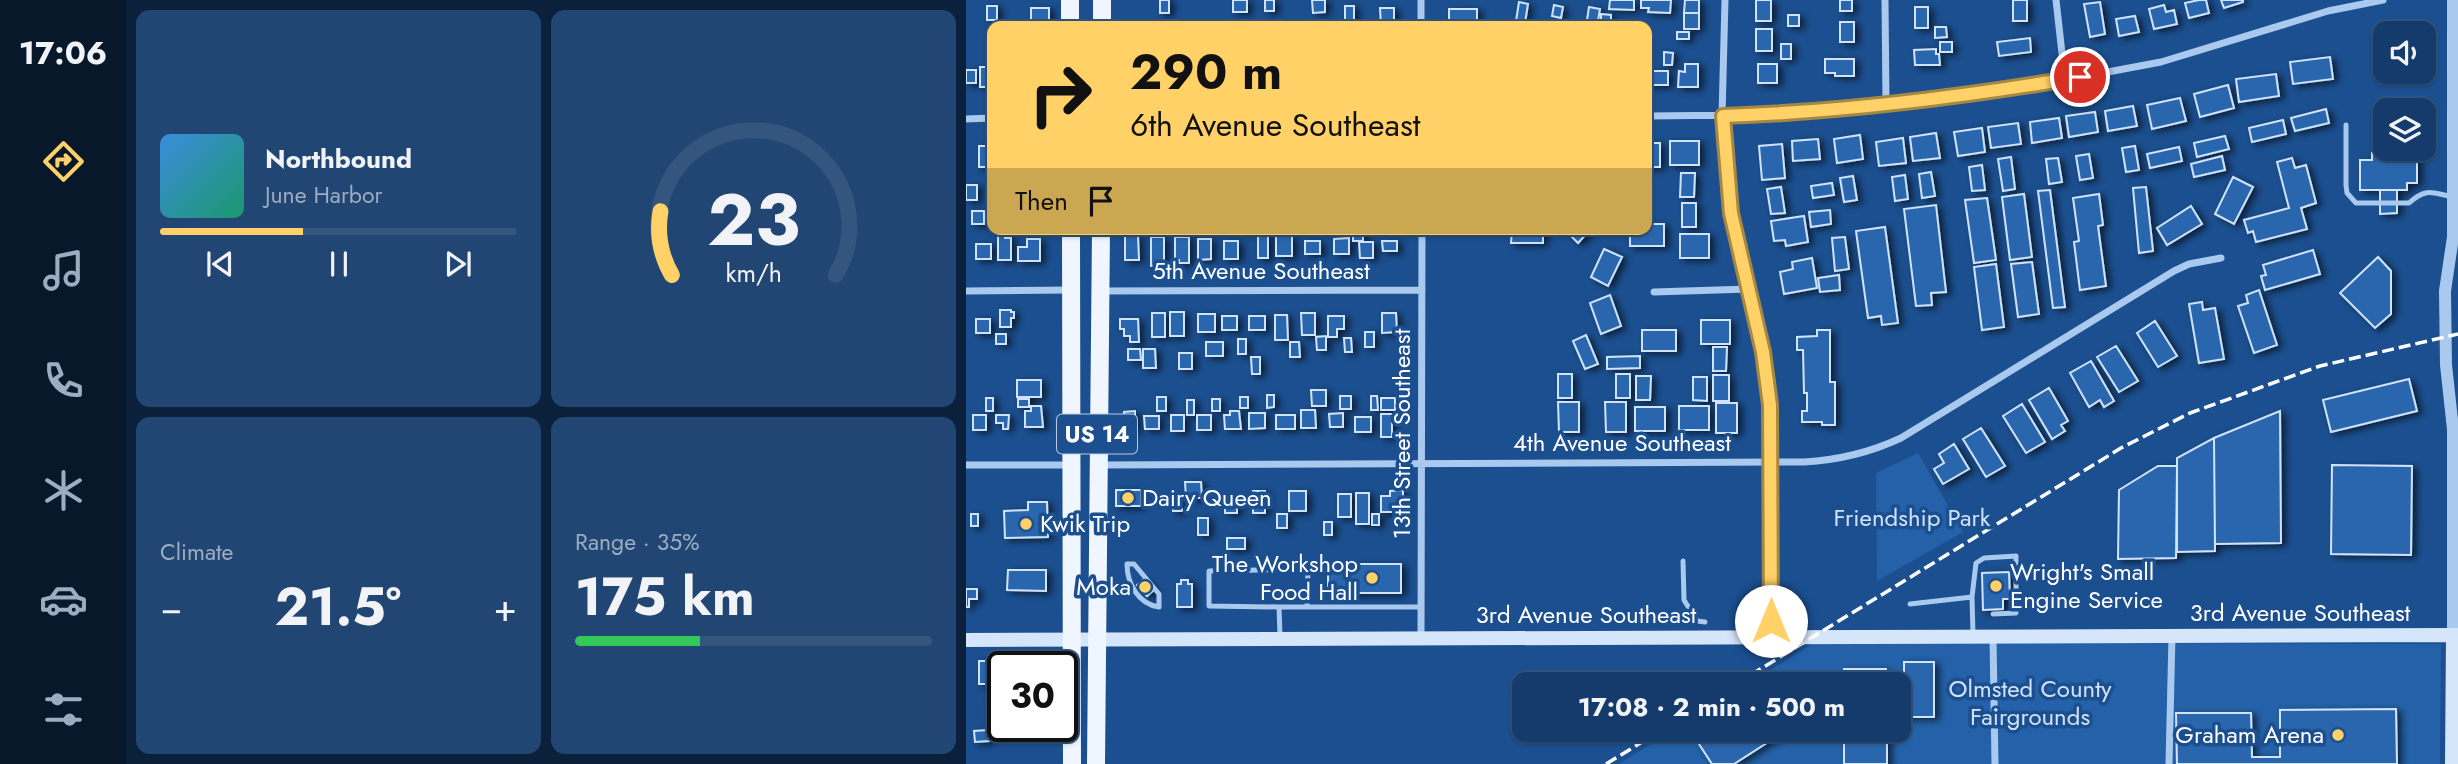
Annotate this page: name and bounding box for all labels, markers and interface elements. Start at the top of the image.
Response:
map controls [2373,21,2436,161]
button: sound [2373,21,2436,84]
text: 17:06 [19,30,107,76]
text: 290 m [1130,37,1282,107]
pin [2050,47,2110,107]
icon: right [1015,49,1106,140]
icon: arrive [2061,58,2099,96]
button: layers [2373,98,2436,161]
text: 6th Avenue Southeast [1130,102,1421,148]
icon: directions [39,137,88,186]
text: Northbound [265,140,412,178]
text: 23 [707,167,800,272]
text: June Harbor [265,178,382,212]
text: Then [1015,182,1068,220]
icon: arrive [1082,182,1120,220]
icon: previous [201,245,239,283]
icon: pause [320,245,358,283]
icon: next [439,245,477,283]
icon: music [39,246,88,295]
street label: 5th Avenue Southeast [1152,253,1370,288]
text: km/h [725,255,782,291]
street label: 13th Street Southeast [1384,329,1419,539]
icon: phone [39,356,88,405]
road number: US 14 [1057,414,1137,454]
street label: 4th Avenue Southeast [1513,425,1731,460]
icon: climate [39,466,88,515]
place label: Dairy Queen [1142,480,1272,515]
marker: Dairy Queen [1120,490,1136,506]
park label: Friendship Park [1834,500,1991,535]
place label: Kwik Trip [1040,506,1130,541]
marker: Kwik Trip [1018,516,1034,532]
text: Range · 35% [575,525,699,559]
text: Climate [160,535,233,569]
place label: The Workshop Food Hall [1212,546,1358,609]
place label: Wright's Small Engine Service [2010,554,2163,617]
text: 175 km [575,559,755,635]
text: 21.5° [275,569,401,645]
place label: Moka [1076,569,1131,604]
marker: The Workshop Food Hall [1364,570,1380,586]
icon: car [39,575,88,624]
marker: Wright's Small Engine Service [1988,578,2004,594]
marker: Moka [1137,579,1153,595]
text: − [160,580,182,635]
text: + [494,580,517,635]
position arrow [1734,584,1808,658]
street label: 3rd Avenue Southeast [2190,595,2411,630]
street label: 3rd Avenue Southeast [1476,597,1697,632]
speed limit sign: 30 [987,651,1078,742]
park label: Olmsted County Fairgrounds [1949,671,2112,734]
icon: filters [39,685,88,734]
text: 17:08 · 2 min · 500 m [1578,688,1845,726]
place label: Graham Arena [2175,717,2324,752]
marker: Graham Arena [2330,727,2346,743]

